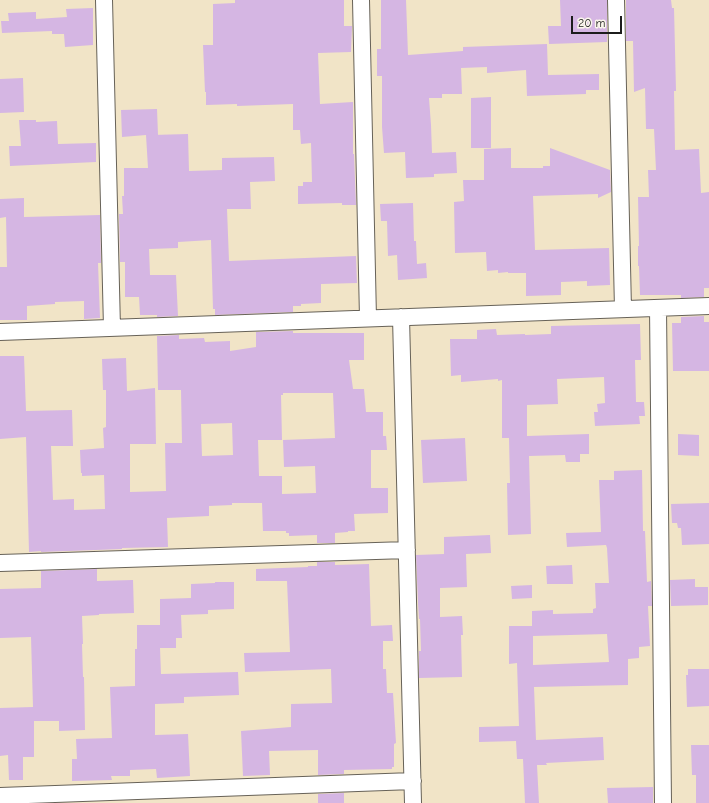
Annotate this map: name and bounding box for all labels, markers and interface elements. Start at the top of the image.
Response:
scale bar [573,8,624,34]
text: 20 m [578,16,606,30]

